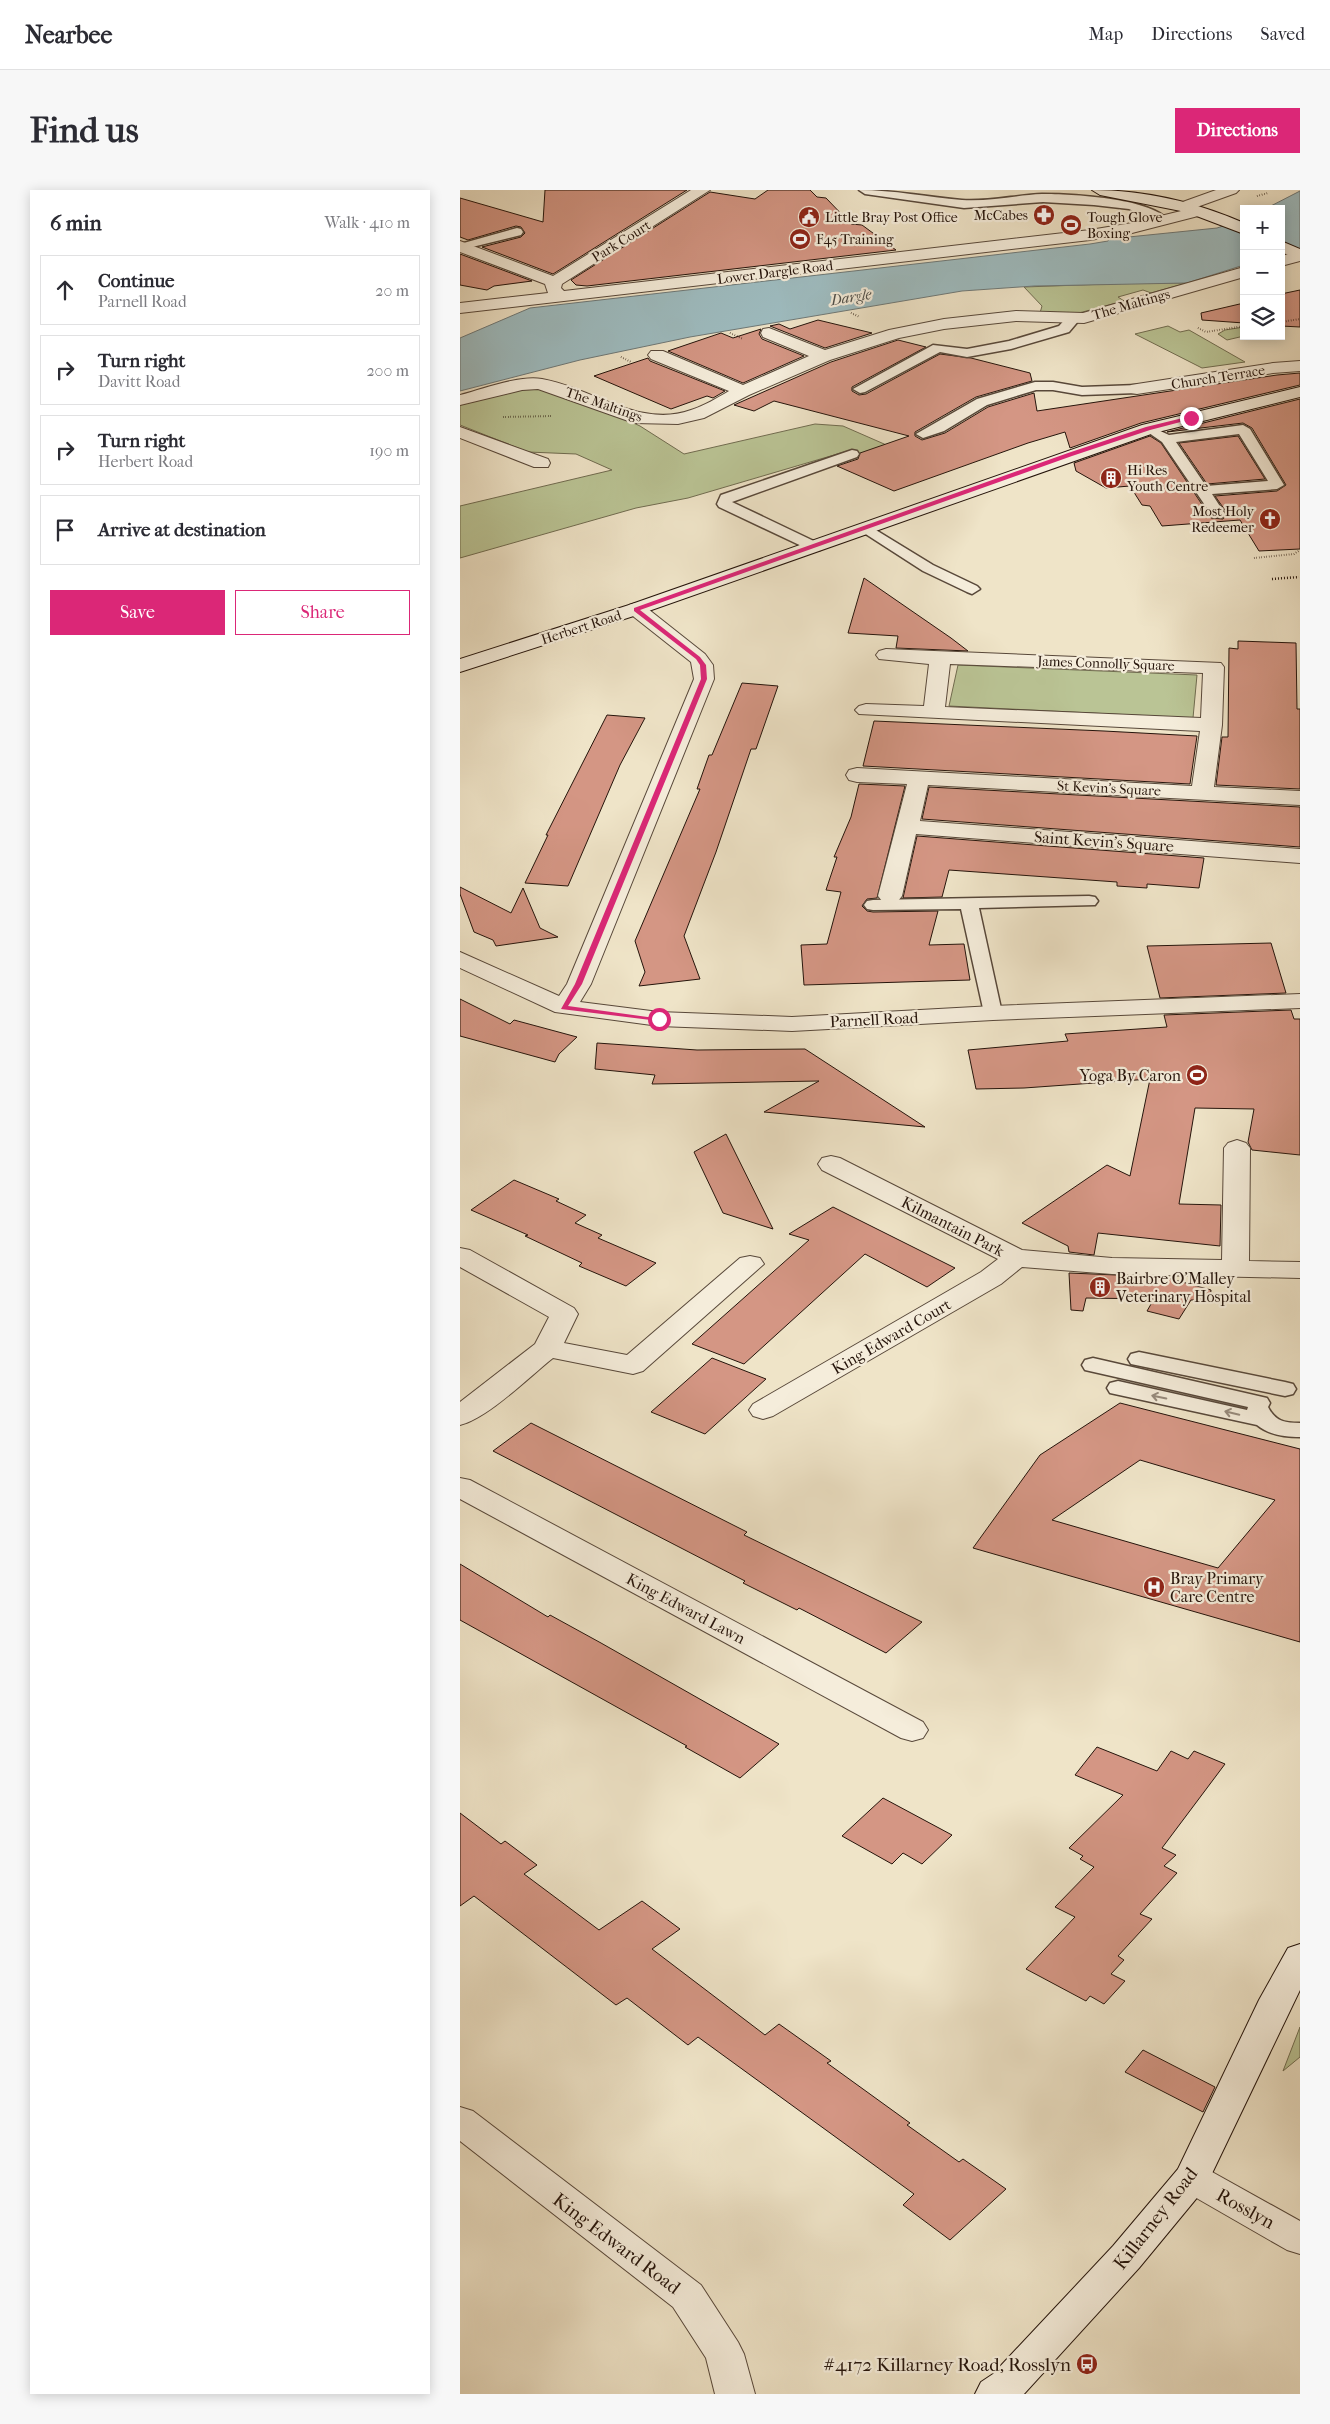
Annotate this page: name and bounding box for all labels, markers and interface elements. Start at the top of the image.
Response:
text: Nearbee [25,21,112,49]
text: Map [1089,24,1123,45]
text: Directions [1151,24,1232,45]
text: Saved [1260,24,1305,45]
button: Directions [1175,108,1300,153]
text: Find us [30,110,139,151]
pharmacy icon: McCabes [1032,203,1056,227]
public building icon: Little Bray Post Office [797,205,821,229]
map controls [1240,205,1285,340]
button: + [1240,205,1285,250]
place label: McCabes [974,207,1028,224]
place label: Little Bray Post Office [825,209,958,226]
place label: Tough Glove Boxing [1087,209,1163,242]
text: 6 min [50,211,102,235]
text: Walk · 410 m [325,213,410,232]
sports icon: Tough Glove Boxing [1059,213,1083,237]
street label: Park Court [589,217,654,266]
sports icon: F45 Training [788,227,812,251]
place label: F45 Training [816,231,894,248]
button: − [1240,250,1285,295]
street label: Lower Dargle Road [716,257,834,288]
text: Continue [98,270,174,292]
icon: ahead [51,276,79,304]
text: 20 m [375,281,409,300]
water label: Dargle [828,285,874,309]
street label: The Maltings [1090,285,1172,324]
text: Parnell Road [98,292,187,311]
button: layers [1240,295,1285,340]
text: Turn right [98,350,185,372]
icon: right [51,356,79,384]
text: 200 m [366,361,409,380]
street label: Church Terrace [1170,362,1266,393]
text: Davitt Road [98,372,180,391]
street label: The Maltings [563,383,645,426]
route end [1180,407,1203,430]
text: Turn right [98,430,185,452]
icon: right [51,436,79,464]
text: 190 m [369,441,409,460]
text: Herbert Road [98,452,193,471]
place label: Hi Res Youth Centre [1126,462,1208,495]
building icon: Hi Res Youth Centre [1099,466,1123,490]
place label: Most Holy Redeemer [1191,503,1255,536]
church icon: Most Holy Redeemer [1258,507,1282,531]
icon: arrive [51,516,79,544]
text: Arrive at destination [98,519,266,541]
button: Save [50,590,225,635]
button: Share [235,590,410,635]
street label: Herbert Road [539,606,624,648]
street label: James Connolly Square [1036,653,1175,674]
street label: St Kevin's Square [1057,777,1161,800]
street label: Saint Kevin's Square [1033,827,1175,856]
route start [648,1008,671,1031]
street label: Parnell Road [829,1008,919,1031]
sports icon: Yoga By Caron [1185,1063,1209,1087]
place label: Yoga By Caron [1079,1066,1182,1085]
street label: Kilmantain Park [898,1192,1008,1261]
place label: Bairbre O'Malley Veterinary Hospital [1115,1269,1252,1306]
building icon: Bairbre O'Malley Veterinary Hospital [1088,1275,1112,1299]
street label: King Edward Court [828,1294,954,1378]
one-way arrow [1152,1392,1168,1401]
one-way arrow [1224,1408,1240,1417]
street label: King Edward Lawn [623,1569,749,1648]
place label: Bray Primary Care Centre [1170,1569,1264,1606]
hospital icon: Bray Primary Care Centre [1142,1575,1166,1599]
street label: Killarney Road [1109,2163,1203,2274]
street label: Rosslyn [1213,2184,1278,2234]
street label: King Edward Road [548,2189,685,2299]
bus stop icon: #4172 Killarney Road, Rosslyn [1075,2352,1099,2376]
place label: #4172 Killarney Road, Rosslyn [823,2354,1071,2376]

